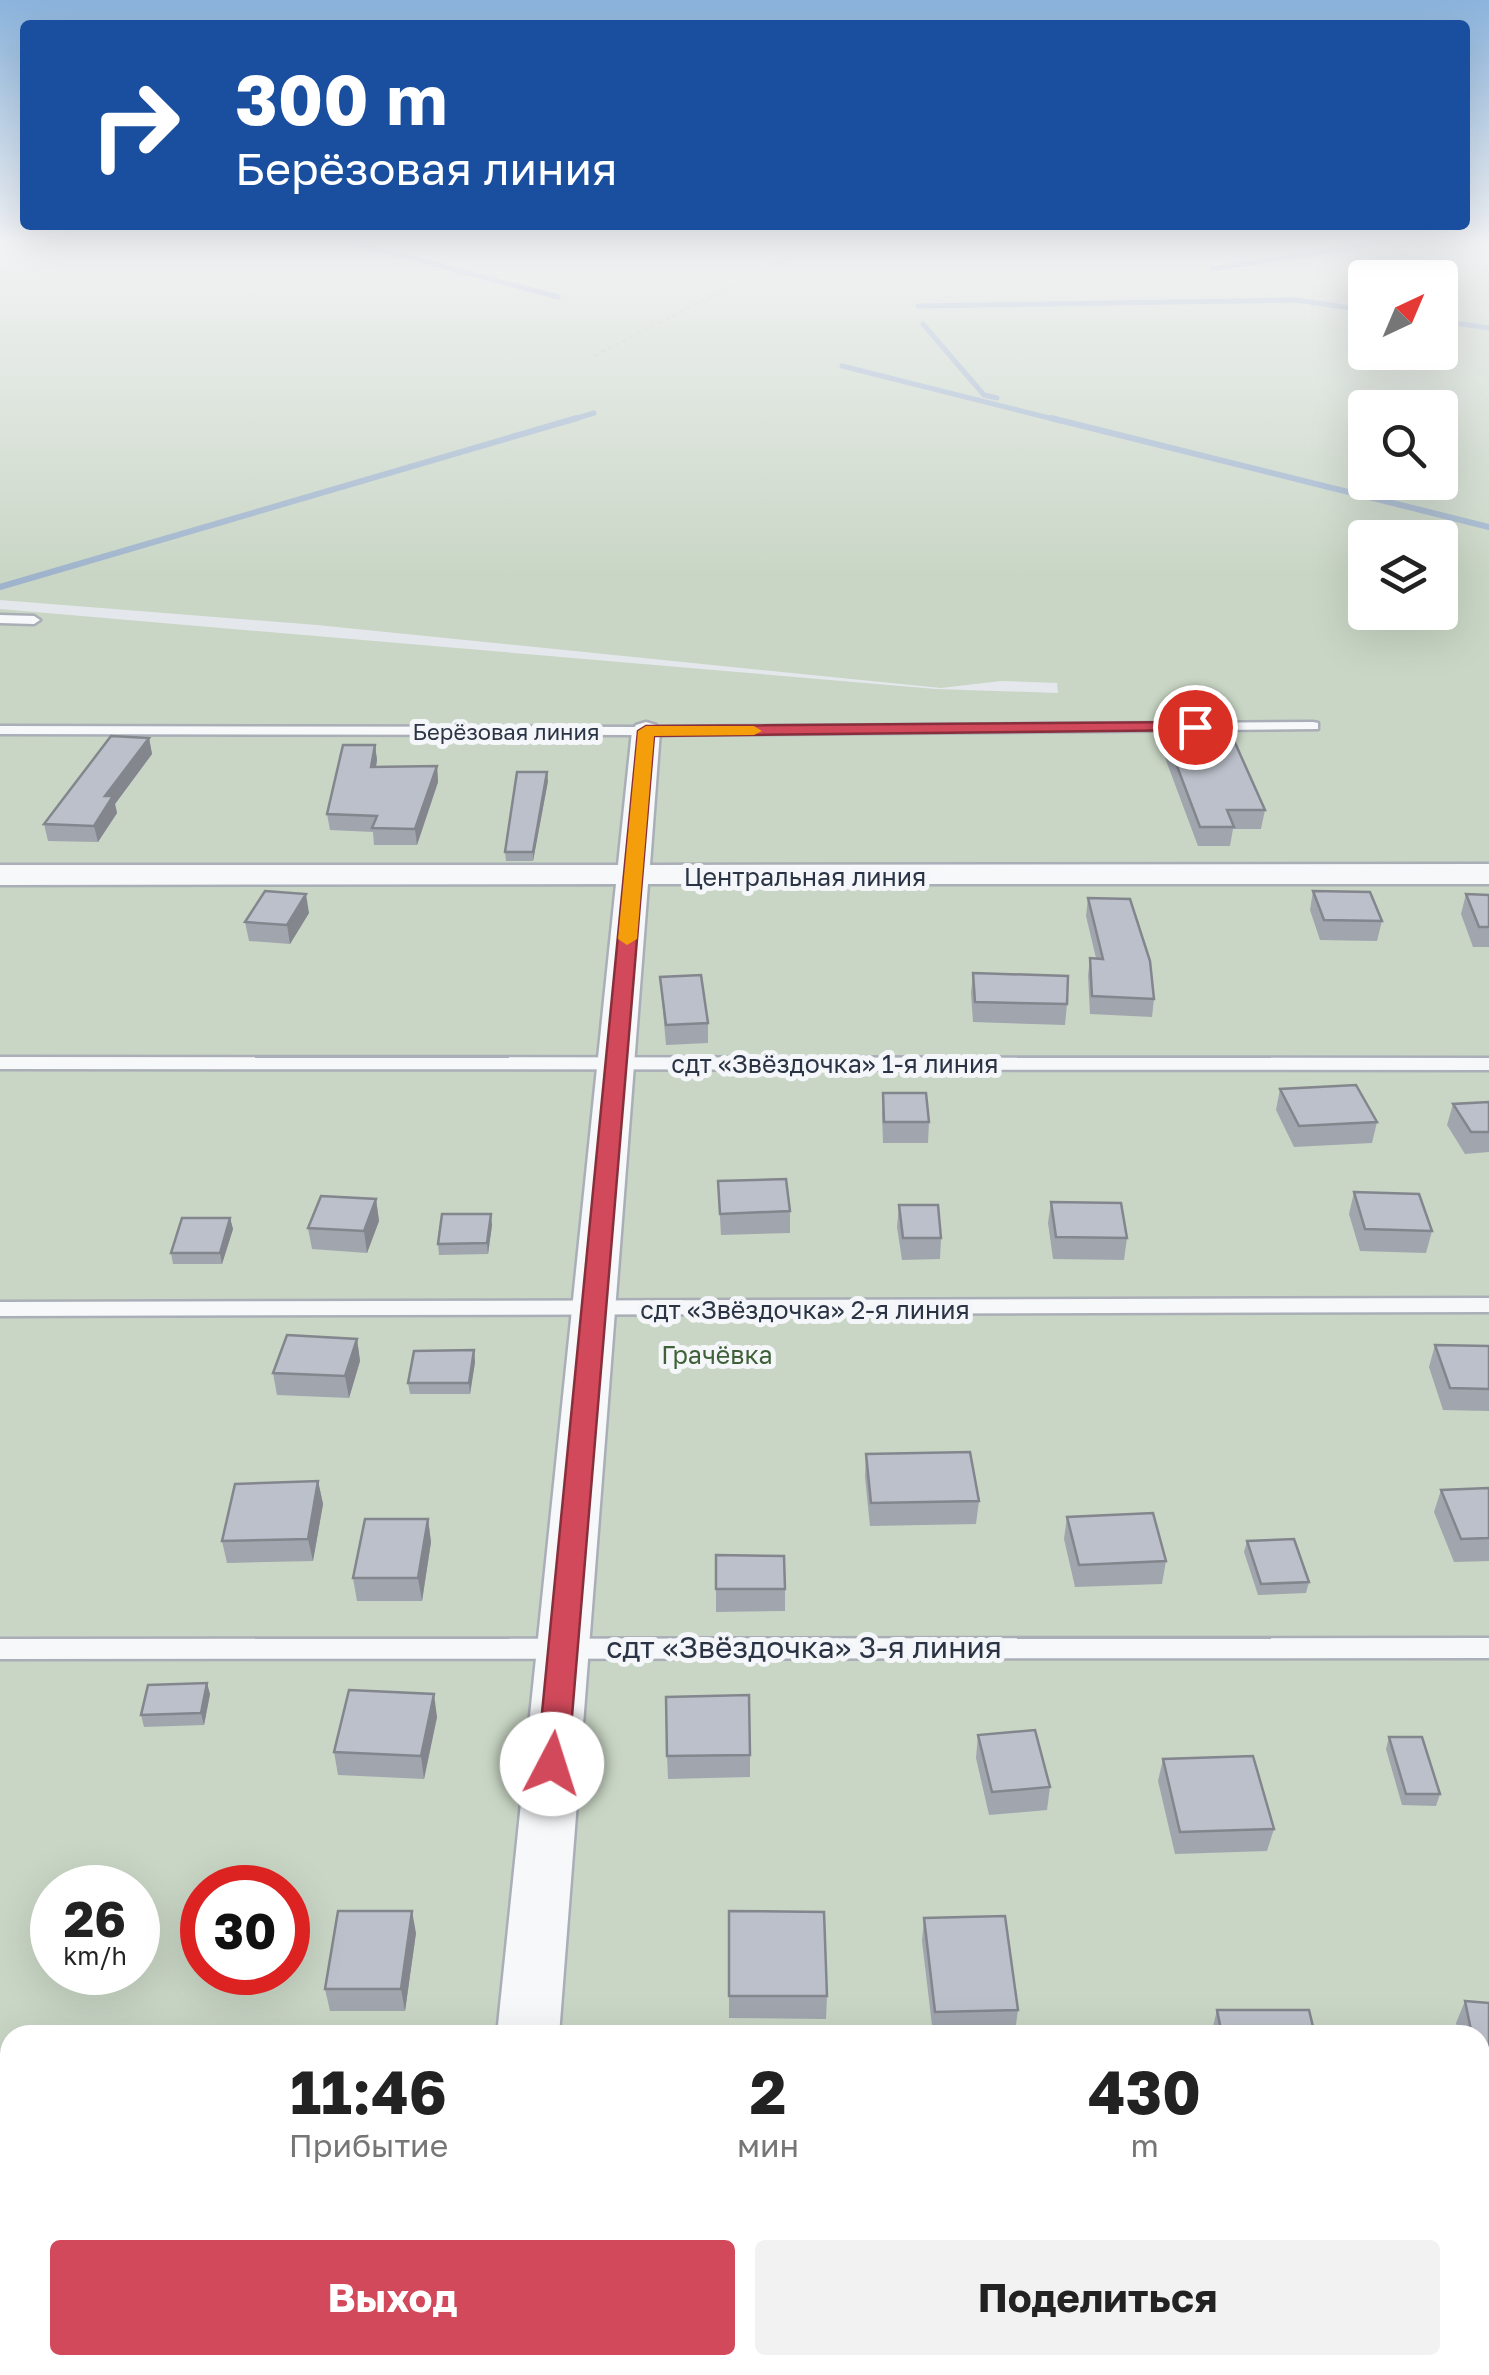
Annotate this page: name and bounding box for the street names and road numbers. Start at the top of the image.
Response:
street label: Берёзовая линия [412,718,600,745]
street label: Центральная линия [684,861,926,892]
street label: сдт «Звёздочка» 1-я линия [671,1048,999,1079]
street label: сдт «Звёздочка» 2-я линия [640,1294,970,1325]
street label: сдт «Звёздочка» 3-я линия [606,1629,1002,1665]

